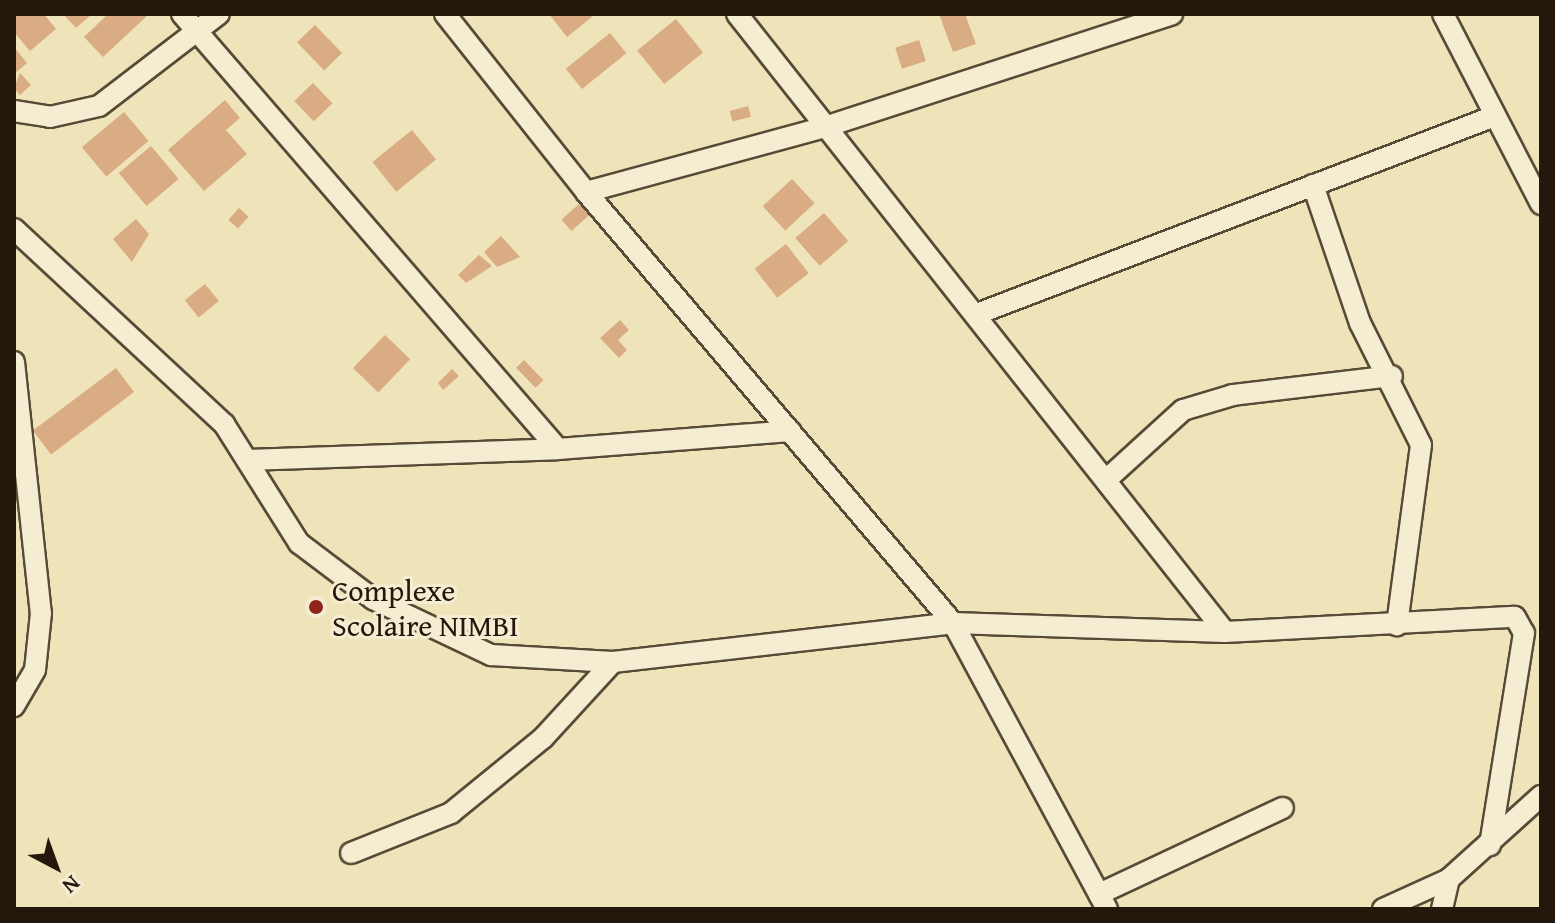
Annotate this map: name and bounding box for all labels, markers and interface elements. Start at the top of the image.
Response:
place label: Complexe Scolaire NIMBI [332,572,519,642]
marker: Complexe Scolaire NIMBI [307,598,325,616]
north arrow [16,827,96,907]
text: N [56,868,88,902]

